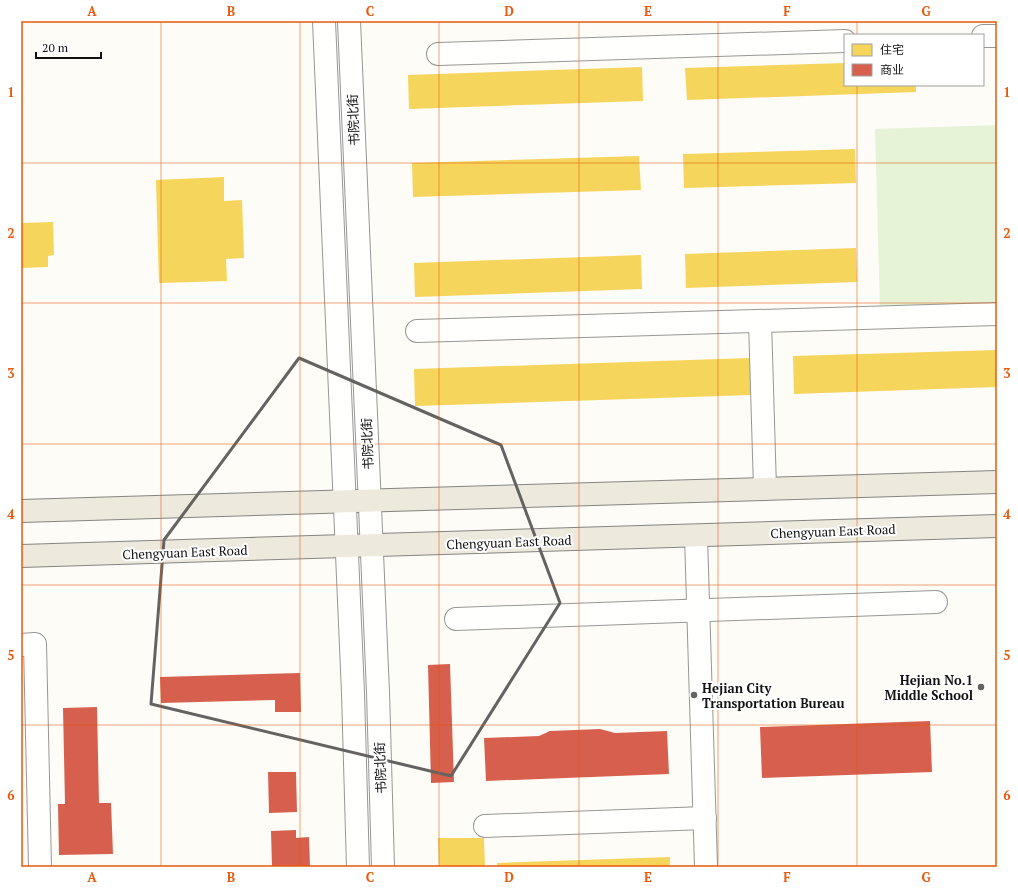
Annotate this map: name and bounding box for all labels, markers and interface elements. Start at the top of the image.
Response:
text: A [87,2,97,20]
text: B [227,2,235,20]
text: C [366,2,374,20]
text: D [504,2,514,20]
text: E [644,2,652,20]
text: F [783,2,791,20]
text: G [921,2,931,20]
scale bar [36,34,101,60]
legend [844,34,984,86]
text: 20 m [42,40,69,55]
text: 住宅 [880,42,904,57]
text: 商业 [880,62,904,77]
text: 1 [7,83,15,101]
text: 1 [1003,83,1011,101]
street label: 书院北街 [343,94,363,146]
text: 2 [7,224,15,242]
text: 2 [1003,224,1011,242]
text: 3 [7,364,15,382]
text: 3 [1003,364,1011,382]
street label: 书院北街 [357,418,377,470]
text: 4 [7,505,15,523]
text: 4 [1003,505,1011,523]
street label: Chengyuan East Road [770,520,896,542]
street label: Chengyuan East Road [446,531,572,553]
street label: Chengyuan East Road [122,541,248,563]
text: 5 [7,646,15,664]
text: 5 [1003,646,1011,664]
place label: Hejian No.1 Middle School [885,671,973,704]
place label: Hejian City Transportation Bureau [702,679,845,712]
marker: Hejian No.1 Middle School [976,682,986,692]
marker: Hejian City Transportation Bureau [689,690,699,700]
street label: 书院北街 [370,742,390,794]
text: 6 [7,786,15,804]
text: 6 [1003,786,1011,804]
text: A [87,868,97,886]
text: B [227,868,235,886]
text: C [366,868,374,886]
text: D [504,868,514,886]
text: E [644,868,652,886]
text: F [783,868,791,886]
text: G [921,868,931,886]

